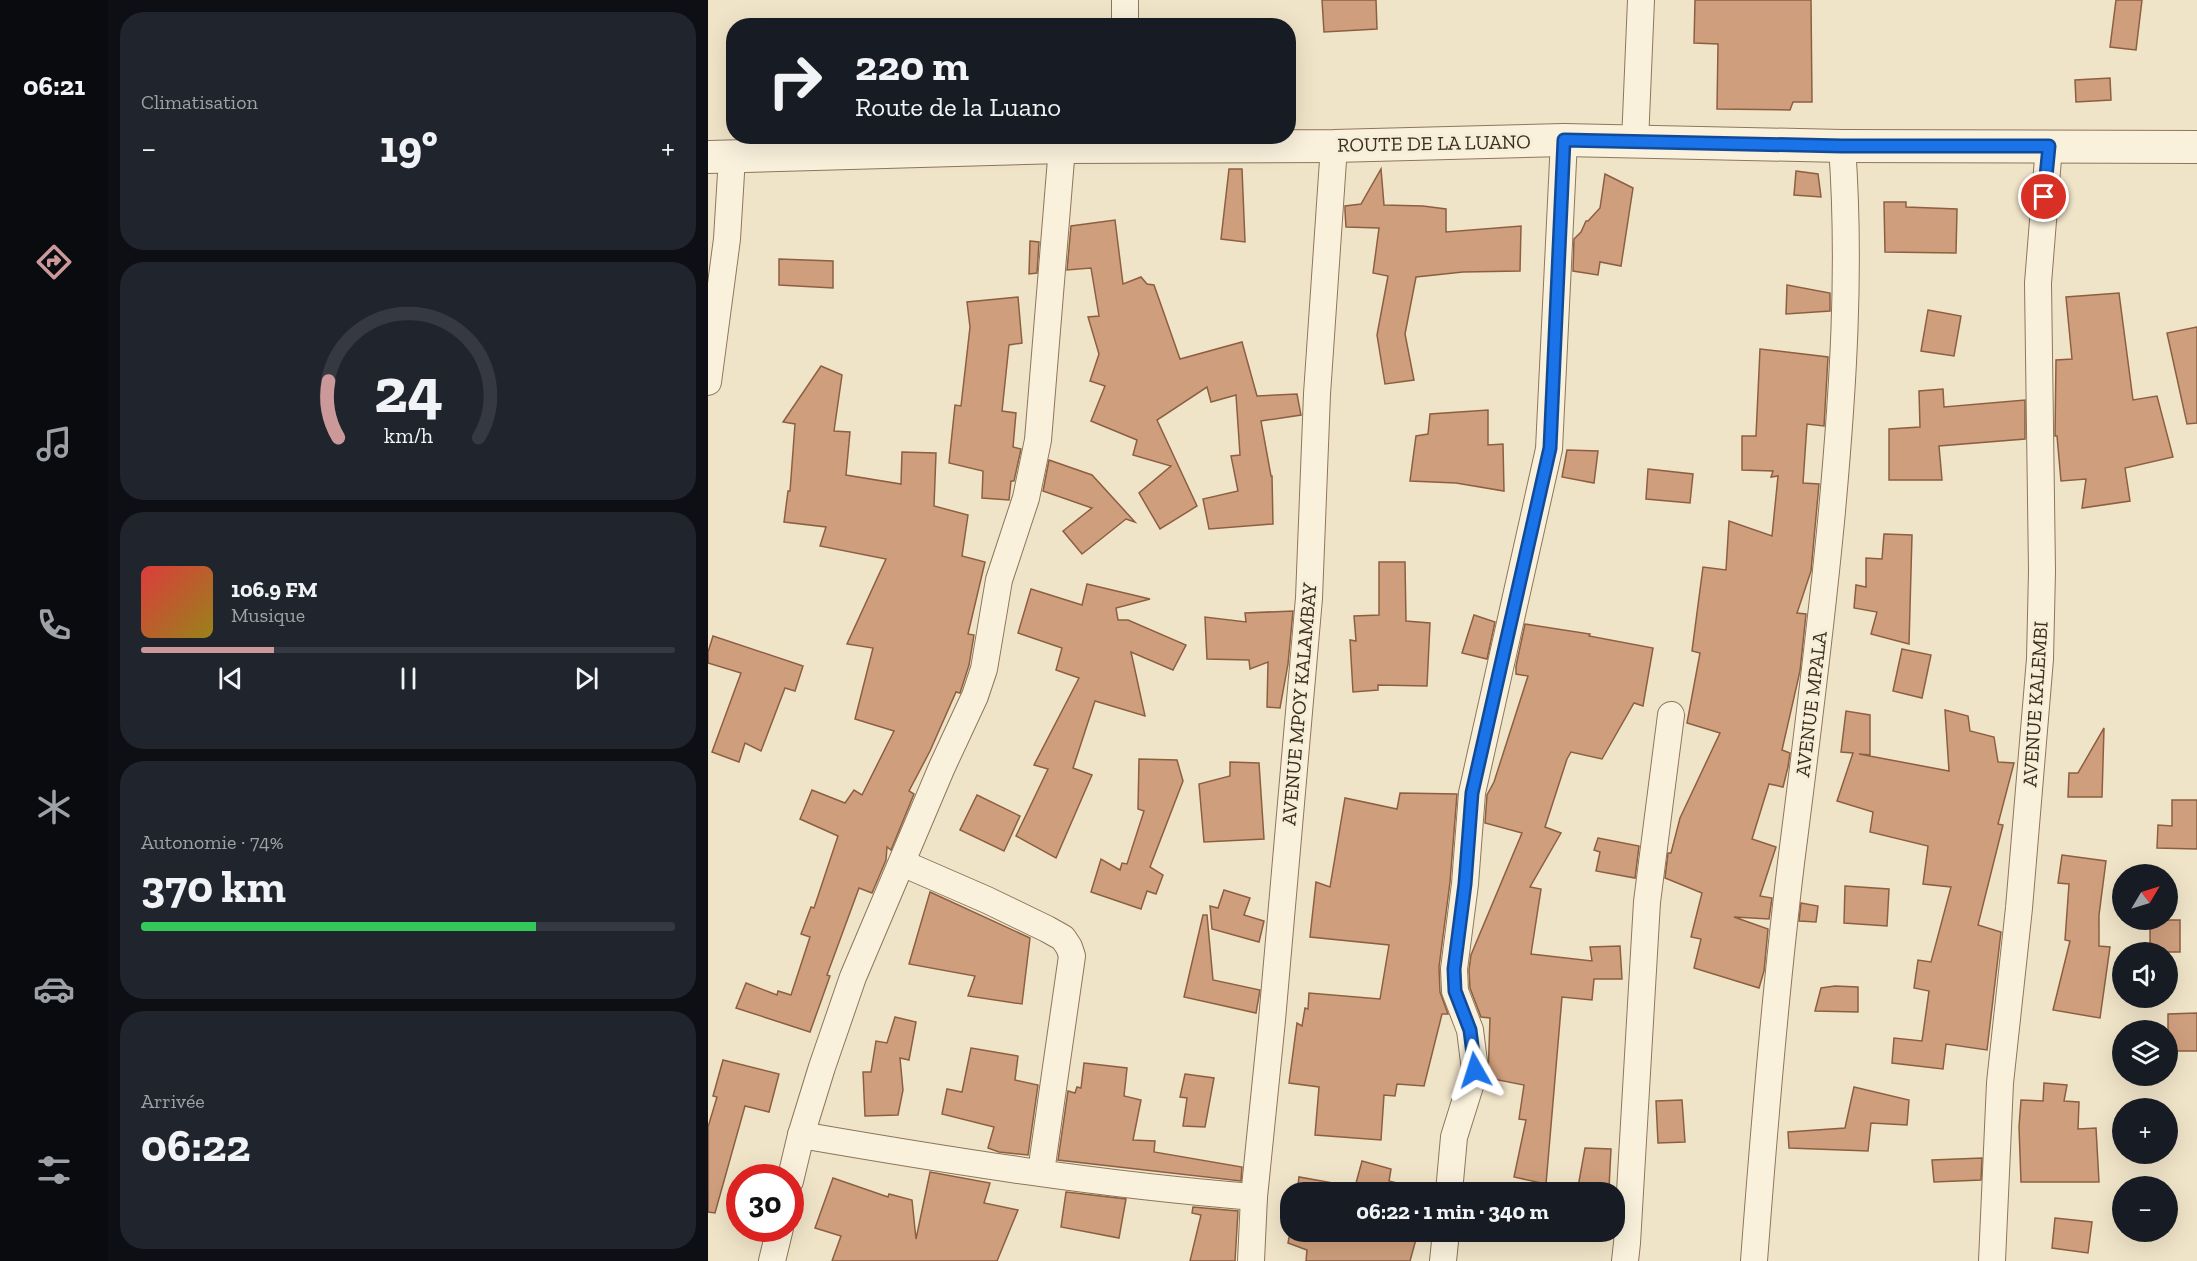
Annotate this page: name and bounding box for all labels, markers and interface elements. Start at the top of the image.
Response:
text: 220 m [855,40,969,91]
icon: right [756,42,834,120]
text: 06:21 [23,70,85,102]
text: Climatisation [141,90,258,114]
text: Route de la Luano [855,91,1061,123]
text: 19° [380,120,438,174]
text: − [141,128,156,167]
text: + [661,128,675,167]
street label: ROUTE DE LA LUANO [1337,129,1531,157]
pin [2018,171,2069,222]
icon: arrive [2027,180,2060,213]
icon: directions [33,241,75,283]
text: 24 [373,353,443,428]
icon: music [33,423,75,465]
text: km/h [384,423,432,448]
text: 106.9 FM [231,576,318,603]
street label: AVENUE MPOY KALAMBAY [1276,581,1322,826]
text: Musique [231,603,305,627]
icon: phone [33,604,75,646]
street label: AVENUE KALEMBI [2017,620,2053,788]
street label: AVENUE MPALA [1790,629,1832,778]
icon: previous [214,662,247,695]
icon: pause [392,662,425,695]
icon: next [570,662,603,695]
icon: climate [33,786,75,828]
text: Autonomie · 74% [141,830,283,854]
text: 370 km [141,860,286,914]
north arrow [2112,864,2178,930]
map controls [2112,864,2178,1242]
button: sound [2112,942,2178,1008]
icon: car [33,968,75,1010]
button: layers [2112,1020,2178,1086]
position arrow [1443,1038,1507,1102]
text: Arrivée [141,1089,205,1113]
button: + [2112,1098,2178,1164]
text: 06:22 [141,1119,251,1173]
icon: filters [33,1149,75,1191]
speed limit sign: 30 [726,1164,804,1242]
button: − [2112,1176,2178,1242]
text: 06:22 · 1 min · 340 m [1356,1198,1549,1225]

